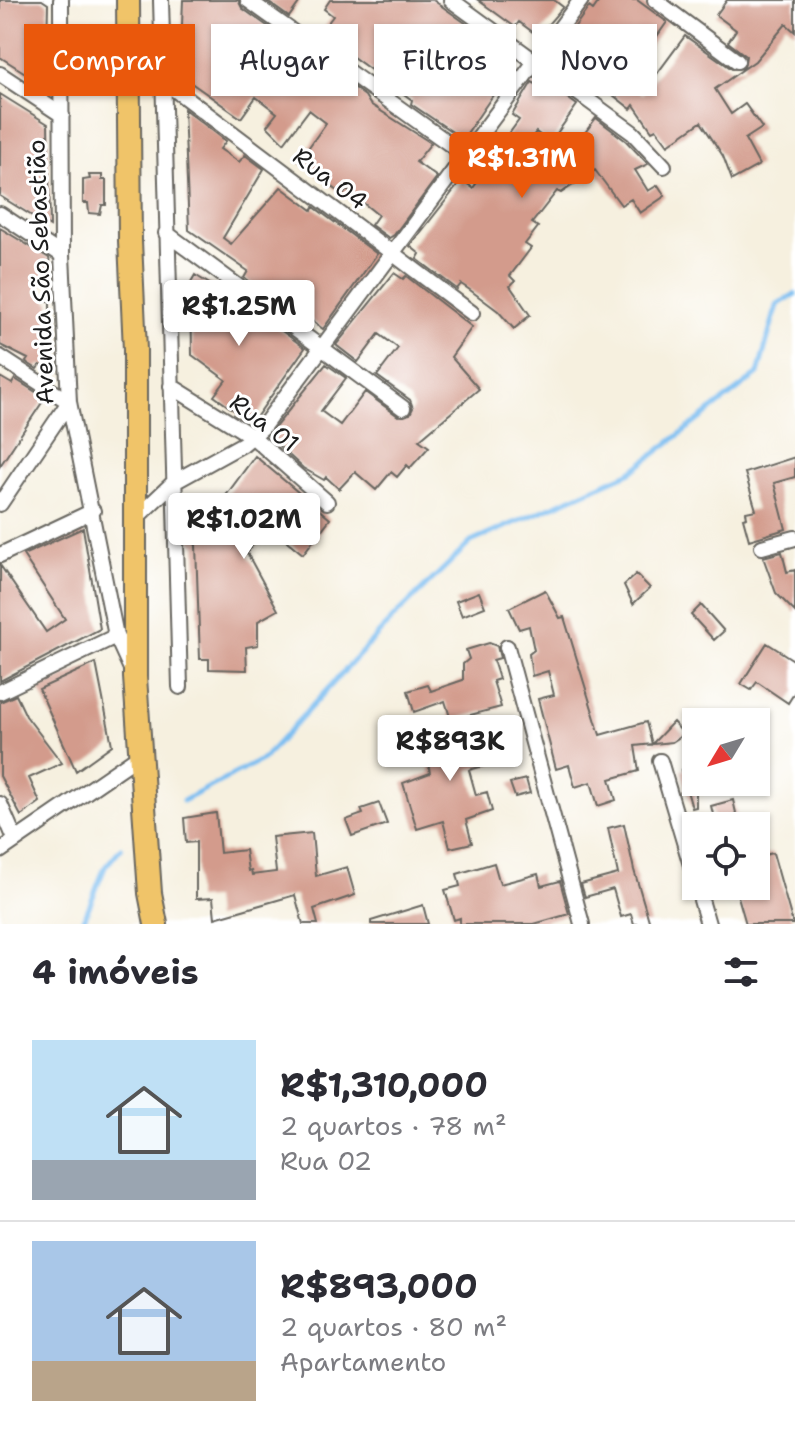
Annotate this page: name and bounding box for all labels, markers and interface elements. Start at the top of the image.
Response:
chip: Comprar [24,24,195,96]
chip: Alugar [211,24,358,96]
chip: Filtros [374,24,516,96]
chip: Novo [532,24,657,96]
pin: R$1.31M [448,132,596,200]
street label: Avenida São Sebastião [20,139,62,405]
street label: Rua 04 [286,140,374,218]
text: R$1.31M [467,140,577,175]
pin: R$1.25M [165,280,313,348]
text: R$1.25M [182,288,297,323]
street label: Rua 01 [223,386,305,460]
pin: R$1.02M [170,493,318,561]
text: R$1.02M [186,501,302,536]
north arrow [682,708,770,796]
map controls [682,708,770,900]
pin: R$893K [385,715,515,783]
text: R$893K [396,723,504,758]
button: locate [682,812,770,900]
text: 4 imóveis [32,949,199,995]
icon: filters [719,950,763,994]
text: R$1,310,000 [280,1062,488,1108]
icon: home [96,1072,192,1168]
text: 2 quartos · 78 m² [280,1108,507,1143]
text: Rua 02 [280,1143,372,1178]
text: R$893,000 [280,1263,478,1309]
icon: home [96,1273,192,1369]
text: 2 quartos · 80 m² [280,1309,507,1344]
text: Apartamento [280,1344,446,1379]

